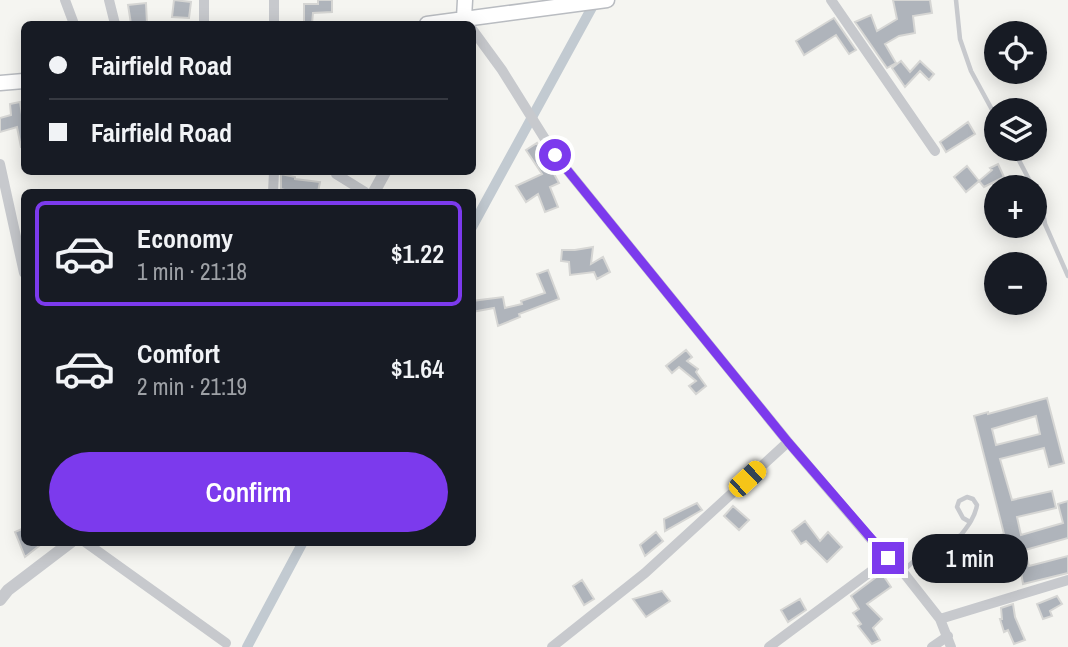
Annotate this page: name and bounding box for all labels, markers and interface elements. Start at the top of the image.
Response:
map controls [984,21,1047,315]
button: locate [984,21,1047,84]
text: Fairfield Road [91,48,232,83]
button: layers [984,98,1047,161]
text: Fairfield Road [91,115,232,150]
route start [539,139,571,171]
button: + [984,175,1047,238]
text: Economy [137,221,233,256]
icon: car [53,222,116,285]
text: $1.22 [391,236,444,271]
button: − [984,252,1047,315]
text: 1 min · 21:18 [137,256,247,287]
text: Comfort [137,336,220,371]
icon: car [53,337,116,400]
text: $1.64 [391,351,444,386]
text: 2 min · 21:19 [137,371,247,402]
button: Confirm [49,452,448,532]
car [725,457,770,501]
callout: 1 min [912,534,1028,582]
route end [872,542,904,574]
text: 1 min [946,543,994,574]

